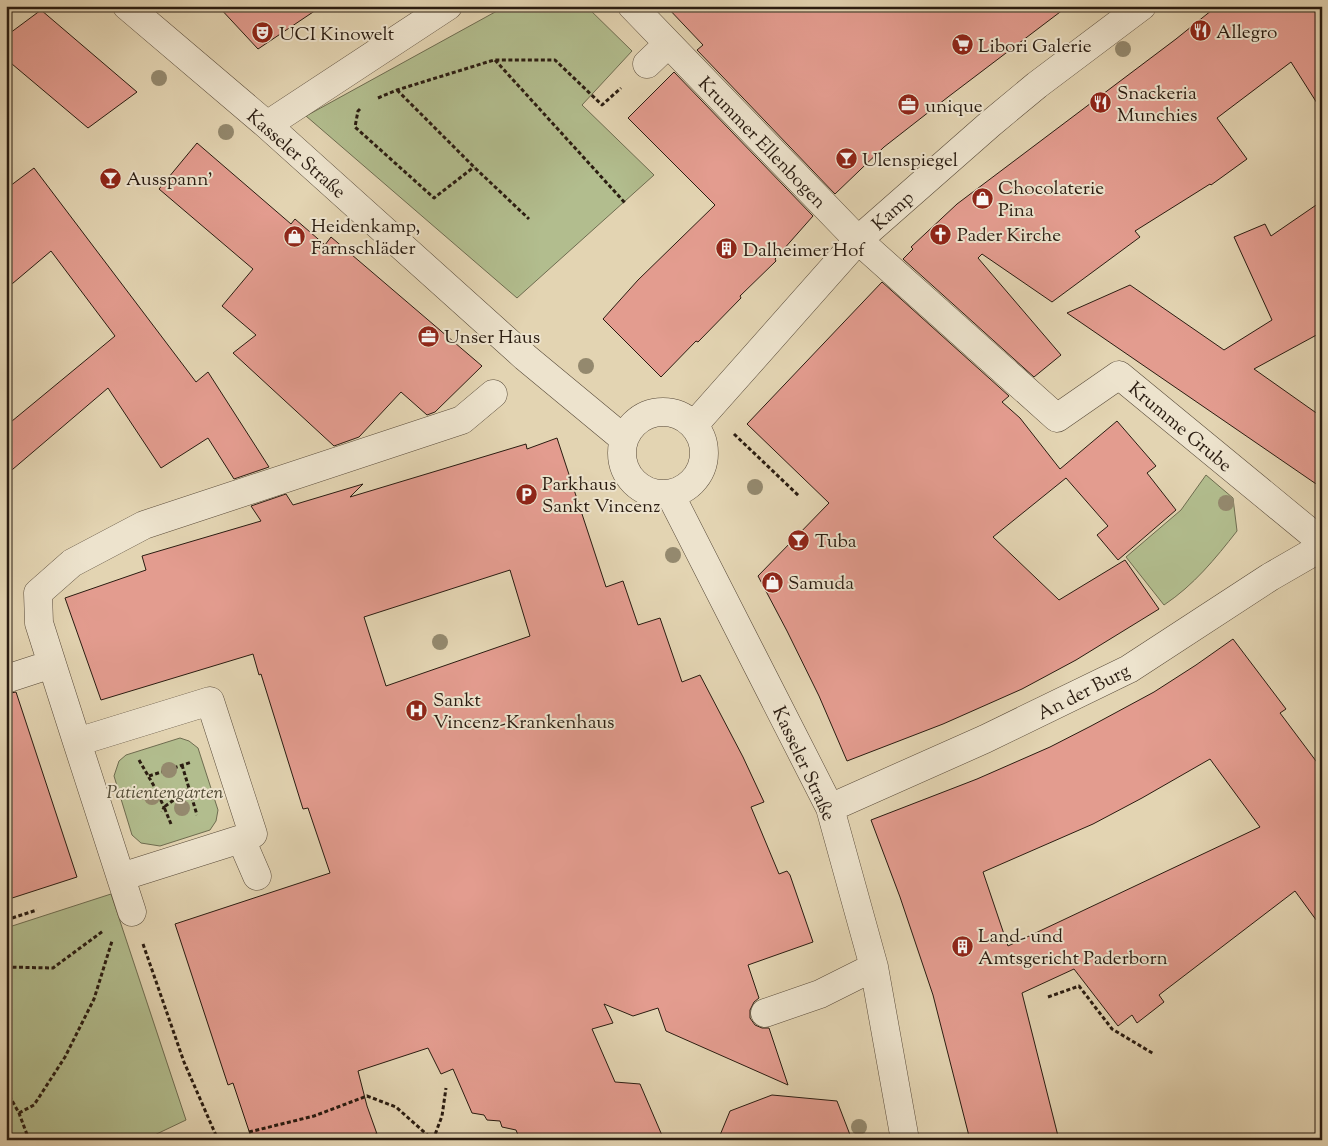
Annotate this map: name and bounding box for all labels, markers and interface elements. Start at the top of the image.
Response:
restaurant icon: Allegro [1188,19,1212,43]
place label: Allegro [1216,20,1277,47]
theatre icon: UCI Kinowelt [251,21,275,45]
place label: UCI Kinowelt [279,22,395,49]
supermarket icon: Libori Galerie [950,33,974,57]
place label: Libori Galerie [978,34,1092,61]
street label: Krummer Ellenbogen [691,72,832,216]
place label: Snackeria Munchies [1117,81,1197,130]
restaurant icon: Snackeria Munchies [1089,91,1113,115]
office icon: unique [897,93,921,117]
place label: unique [925,94,983,121]
street label: Kasseler Straße [240,104,351,206]
bar icon: Ulenspiegel [834,147,858,171]
place label: Ulenspiegel [862,148,958,175]
bar icon: Ausspann' [98,166,122,190]
place label: Ausspann' [126,167,213,194]
place label: Chocolaterie Pina [998,176,1104,225]
street label: Kamp [867,186,921,238]
shop icon: Chocolaterie Pina [970,186,994,210]
place label: Heidenkamp, Farnschläder [311,214,420,263]
church icon: Pader Kirche [929,222,953,246]
place label: Pader Kirche [957,223,1061,250]
shop icon: Heidenkamp, Farnschläder [283,224,307,248]
building icon: Dalheimer Hof [715,237,739,261]
place label: Dalheimer Hof [743,238,866,265]
office icon: Unser Haus [416,324,440,348]
place label: Unser Haus [444,325,540,352]
street label: Krumme Grube [1122,376,1237,480]
place label: Parkhaus Sankt Vincenz [542,472,661,521]
parking icon: Parkhaus Sankt Vincenz [514,482,538,506]
bar icon: Tuba [787,528,811,552]
place label: Tuba [815,529,857,556]
shop icon: Samuda [760,570,784,594]
place label: Samuda [788,571,854,598]
street label: An der Burg [1033,658,1135,728]
place label: Sankt Vincenz-Krankenhaus [433,688,615,737]
hospital icon: Sankt Vincenz-Krankenhaus [405,698,429,722]
street label: Kasseler Straße [764,702,841,826]
park label: Patientengarten [106,780,224,807]
place label: Land- und Amtsgericht Paderborn [978,924,1168,973]
building icon: Land- und Amtsgericht Paderborn [950,934,974,958]

